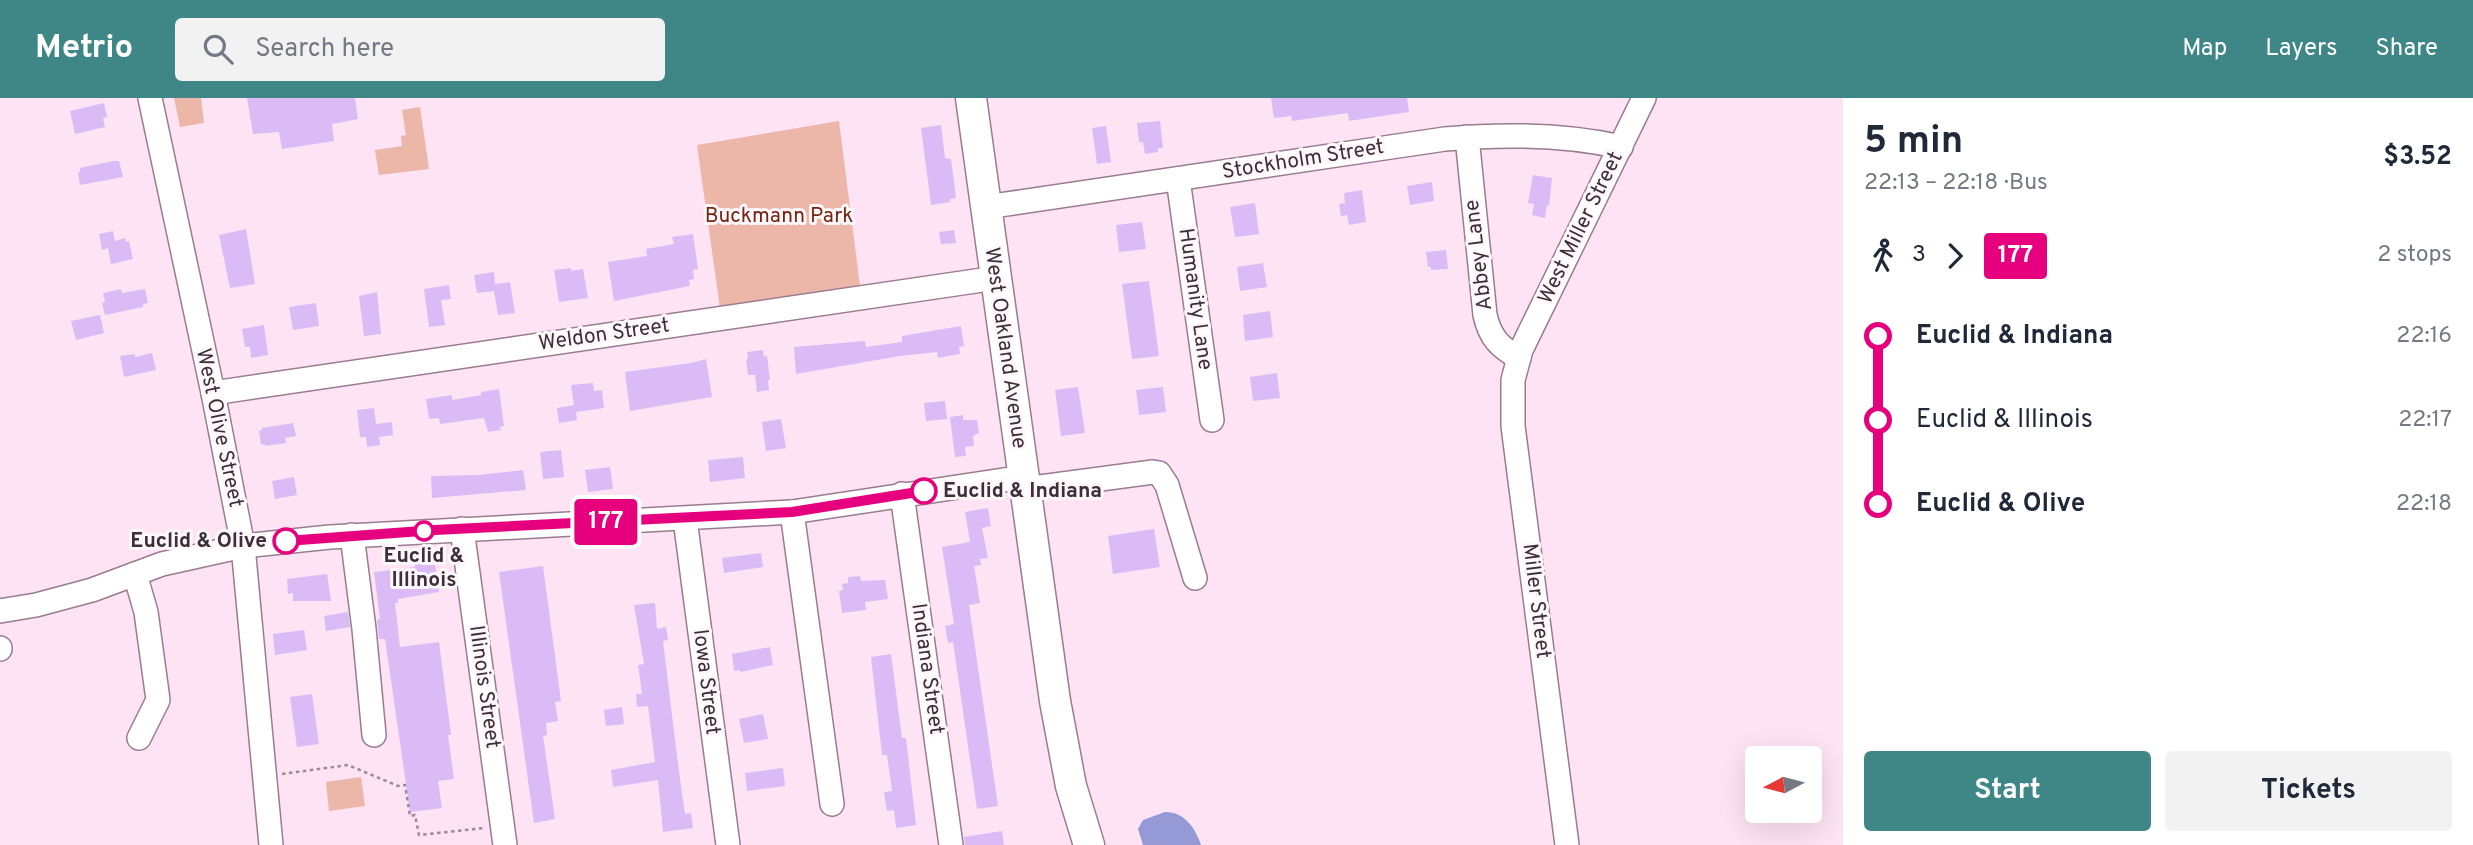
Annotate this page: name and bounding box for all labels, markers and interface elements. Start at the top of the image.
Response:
search box [175,18,665,81]
text: Metrio [35,28,133,70]
icon: search [199,30,237,68]
text: Search here [255,33,394,66]
text: Map [2182,34,2227,64]
text: Layers [2265,34,2337,64]
text: Share [2375,34,2438,64]
text: 5 min [1864,118,1963,167]
street label: Stockholm Street [1220,134,1386,186]
text: $3.52 [2383,141,2452,174]
street label: West Miller Street [1532,147,1630,309]
text: 22:13 – 22:18 · Bus [1864,169,2048,198]
street label: Abbey Lane [1459,198,1499,312]
park label: Buckmann Park [705,203,853,230]
street label: Humanity Lane [1172,226,1218,372]
icon: walk [1864,237,1902,275]
icon: forward [1936,237,1974,275]
text: 3 [1912,241,1926,270]
text: 177 [1998,241,2033,271]
text: 2 stops [2377,241,2452,270]
street label: West Oakland Avenue [978,246,1032,450]
street label: Weldon Street [537,312,671,358]
text: Euclid & Indiana [1916,320,2113,353]
text: 22:16 [2396,322,2452,351]
street label: West Olive Street [189,346,249,510]
text: Euclid & Illinois [1916,404,2093,437]
text: 22:17 [2398,406,2452,435]
marker: Euclid & Indiana [911,478,937,504]
place label: Euclid & Indiana [943,478,1102,505]
text: Euclid & Olive [1916,488,2085,521]
text: 22:18 [2396,490,2452,519]
line badge: 177 [566,499,646,545]
text: 177 [588,507,624,537]
marker: Euclid & Illinois [414,521,434,541]
place label: Euclid & Olive [130,528,267,555]
marker: Euclid & Olive [273,528,299,554]
street label: Miller Street [1516,542,1556,660]
place label: Euclid & Illinois [383,543,465,594]
street label: Indiana Street [904,602,950,736]
street label: Illinois Street [462,624,506,750]
street label: Iowa Street [686,628,726,736]
north arrow [1745,746,1822,822]
map controls [1745,746,1822,823]
button: Start [1864,751,2151,831]
button: Tickets [2165,751,2452,831]

